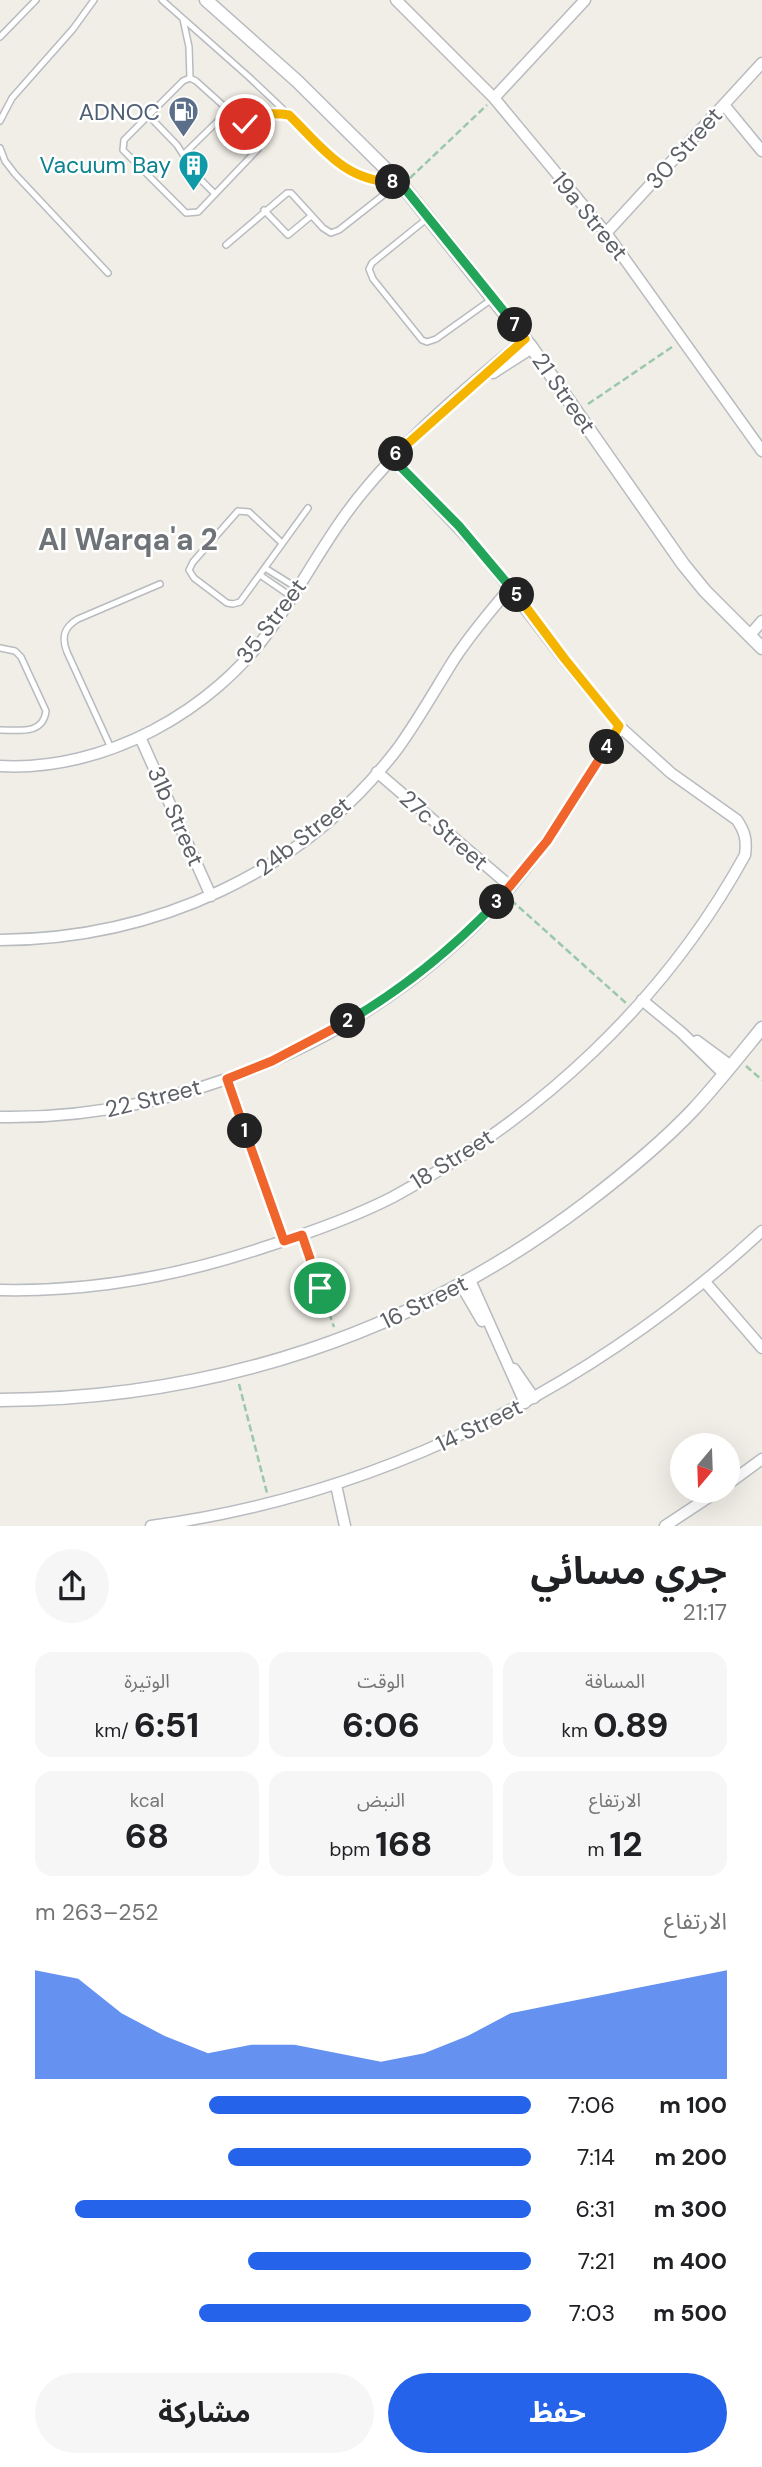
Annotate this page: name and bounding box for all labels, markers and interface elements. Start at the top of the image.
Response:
pin [215,94,275,154]
fuel station icon: ADNOC [166,95,200,139]
place label: ADNOC [79,97,160,127]
street label: 30 Street [639,101,729,195]
icon: check [226,105,264,143]
building icon: Vacuum Bay [177,148,211,192]
place label: Vacuum Bay [39,150,171,180]
pin: 8 [376,164,410,200]
street label: 19a Street [545,166,635,266]
text: 8 [386,169,399,194]
pin: 7 [498,308,532,342]
text: 7 [509,312,520,337]
street label: 21 Street [525,347,603,439]
pin: 6 [378,436,414,472]
text: 6 [389,441,402,466]
district label: Al Warqa'a 2 [38,520,218,559]
street label: 35 Street [229,572,313,670]
pin: 5 [500,578,534,612]
text: 5 [511,582,522,607]
pin: 4 [590,730,624,764]
text: 4 [600,734,613,759]
street label: 31b Street [141,761,211,871]
street label: 27c Street [393,783,495,877]
street label: 24b Street [249,790,357,882]
pin: 3 [480,884,514,920]
text: 3 [491,889,502,914]
pin: 2 [330,1004,366,1038]
text: 2 [342,1008,353,1033]
street label: 22 Street [102,1072,204,1124]
pin: 1 [228,1114,262,1148]
text: 1 [241,1118,248,1143]
street label: 18 Street [405,1122,499,1196]
pin [290,1258,350,1318]
street label: 16 Street [376,1268,472,1336]
icon: arrive [301,1269,339,1307]
street label: 14 Street [431,1391,527,1459]
north arrow [670,1433,740,1503]
map controls [670,1433,740,1503]
text: جري مسائي [531,1546,727,1596]
button: share [35,1549,109,1623]
text: 21:17 [682,1597,727,1627]
text: الوتيرة [124,1669,170,1694]
text: الوقت [357,1669,405,1694]
text: المسافة [585,1669,645,1694]
text: 6:51 [134,1702,199,1748]
text: 6:06 [342,1702,420,1748]
text: 0.89 [593,1702,669,1748]
text: /km [95,1718,134,1743]
text: km [561,1718,593,1743]
text: kcal [130,1788,164,1813]
text: النبض [357,1788,405,1813]
text: الارتفاع [589,1788,641,1813]
text: 68 [125,1813,169,1859]
text: 168 [375,1821,432,1867]
text: 12 [610,1821,642,1867]
text: bpm [330,1837,375,1862]
text: m [588,1837,610,1862]
text: 252–263 m [35,1897,158,1927]
text: الارتفاع [664,1906,727,1936]
text: 7:06 [568,2090,615,2120]
text: 100 m [659,2090,727,2120]
text: 7:14 [577,2142,615,2172]
text: 200 m [654,2142,727,2172]
text: 6:31 [576,2194,615,2224]
text: 300 m [654,2194,727,2224]
text: 7:21 [578,2246,615,2276]
text: 400 m [653,2246,727,2276]
text: 7:03 [569,2298,615,2328]
text: 500 m [653,2298,727,2328]
button: مشاركة [35,2373,374,2453]
button: حفظ [388,2373,727,2453]

